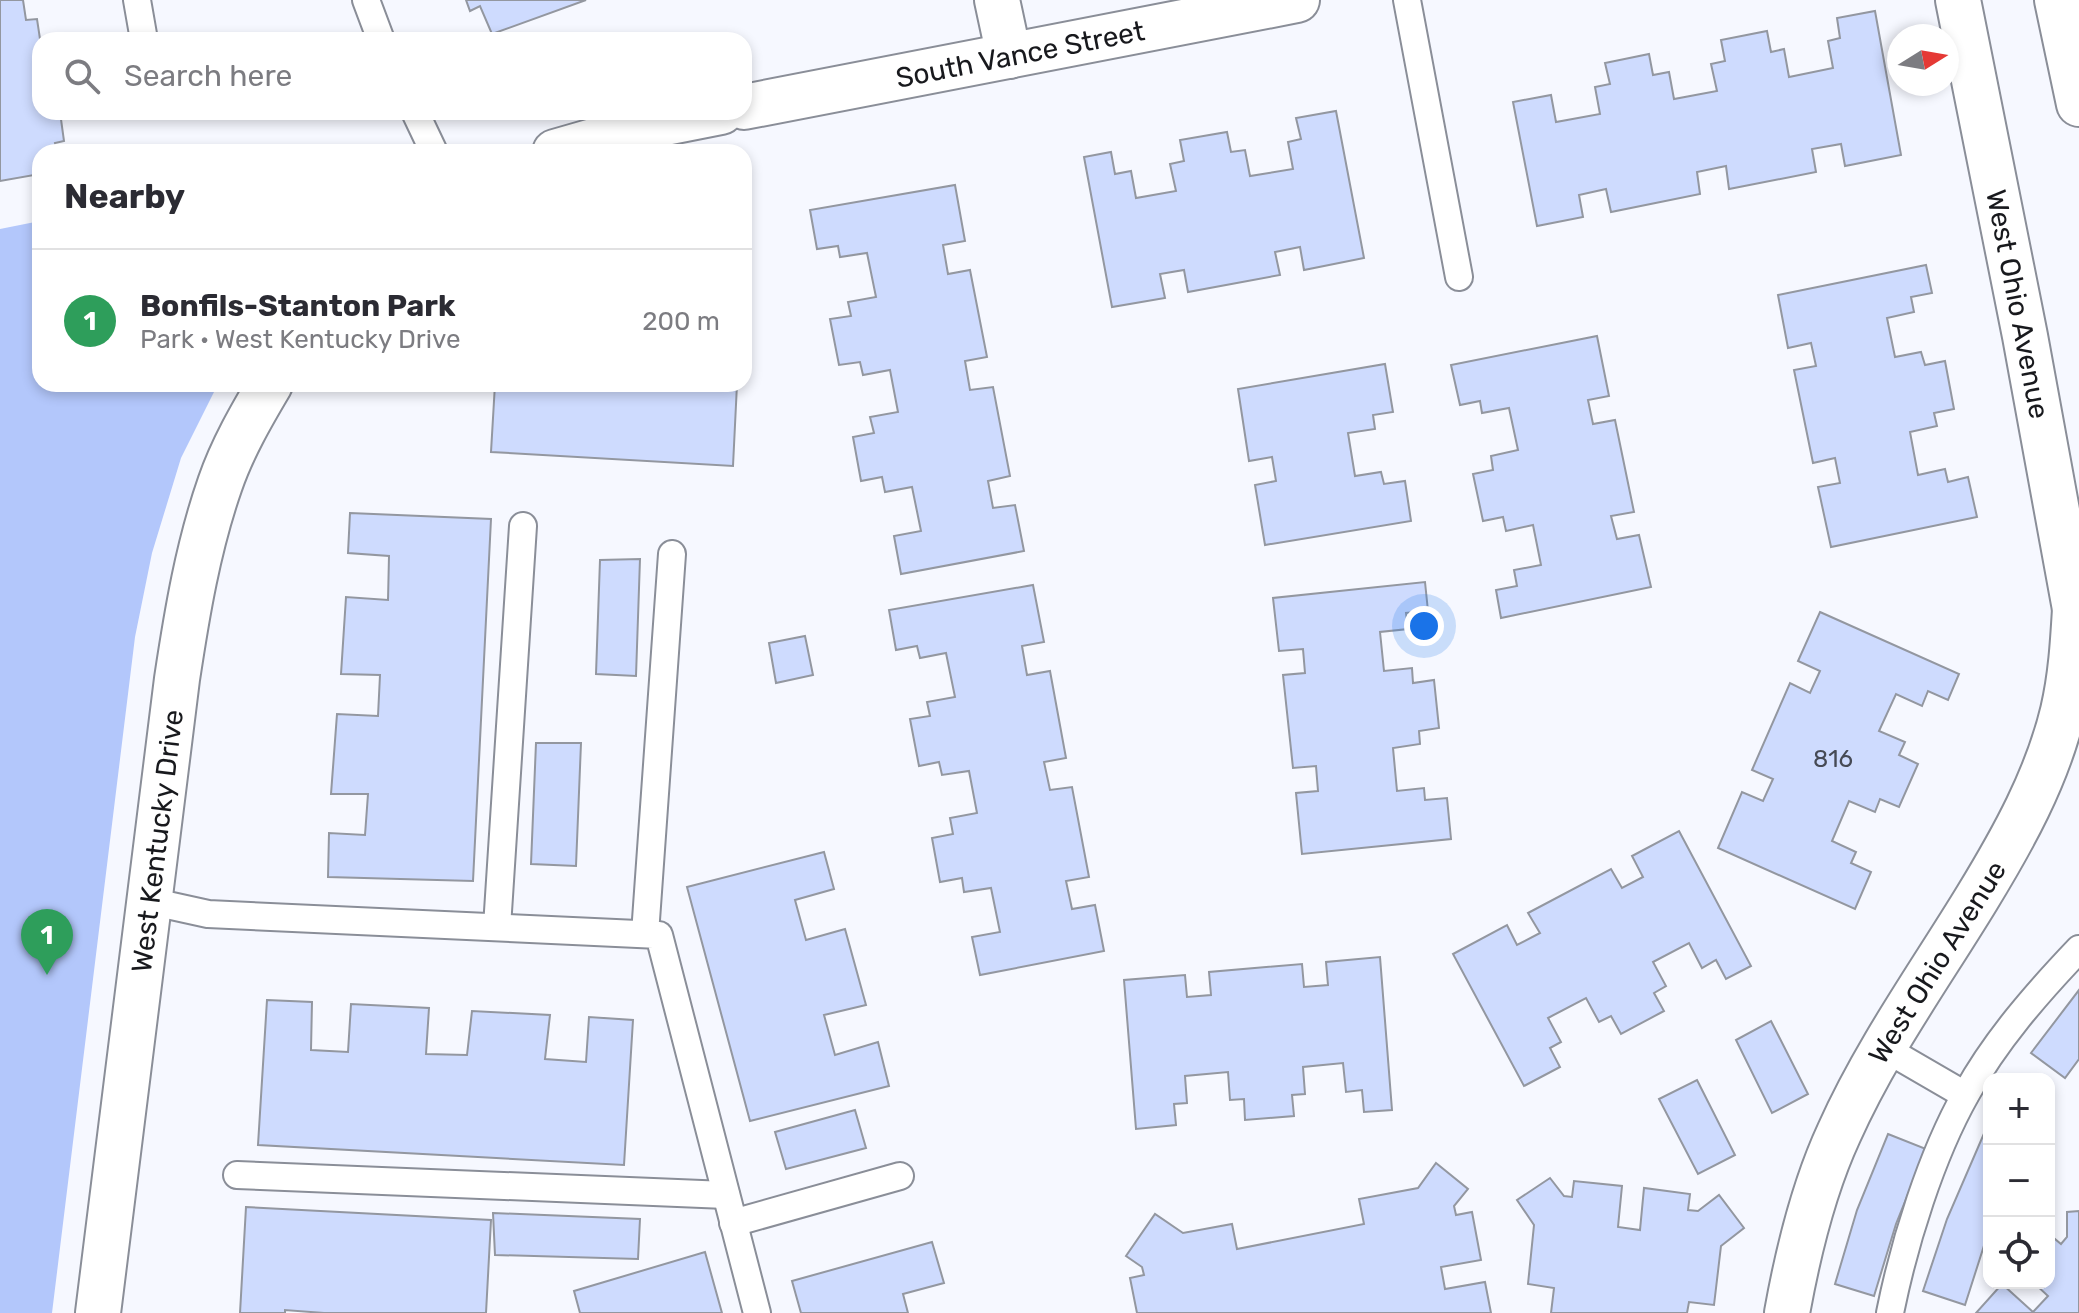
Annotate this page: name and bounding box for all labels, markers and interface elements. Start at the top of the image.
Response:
street label: South Vance Street [893,14,1147,95]
north arrow [1887,24,1959,96]
search box [32,32,752,120]
icon: search [60,54,104,98]
text: Search here [124,58,292,94]
text: Nearby [64,176,185,217]
street label: West Ohio Avenue [1979,187,2056,421]
text: Bonfils-Stanton Park [140,288,456,324]
text: 1 [84,306,96,337]
text: 200 m [642,306,720,337]
text: Park · West Kentucky Drive [140,324,461,355]
your location [1404,606,1444,646]
street label: West Kentucky Drive [125,708,190,974]
house number: 816 [1813,745,1853,773]
street label: West Ohio Avenue [1862,855,2013,1070]
pin: 1 [21,909,73,975]
map controls [1983,1073,2055,1289]
button: + [1983,1073,2055,1145]
button: − [1983,1145,2055,1217]
button: locate [1983,1217,2055,1289]

